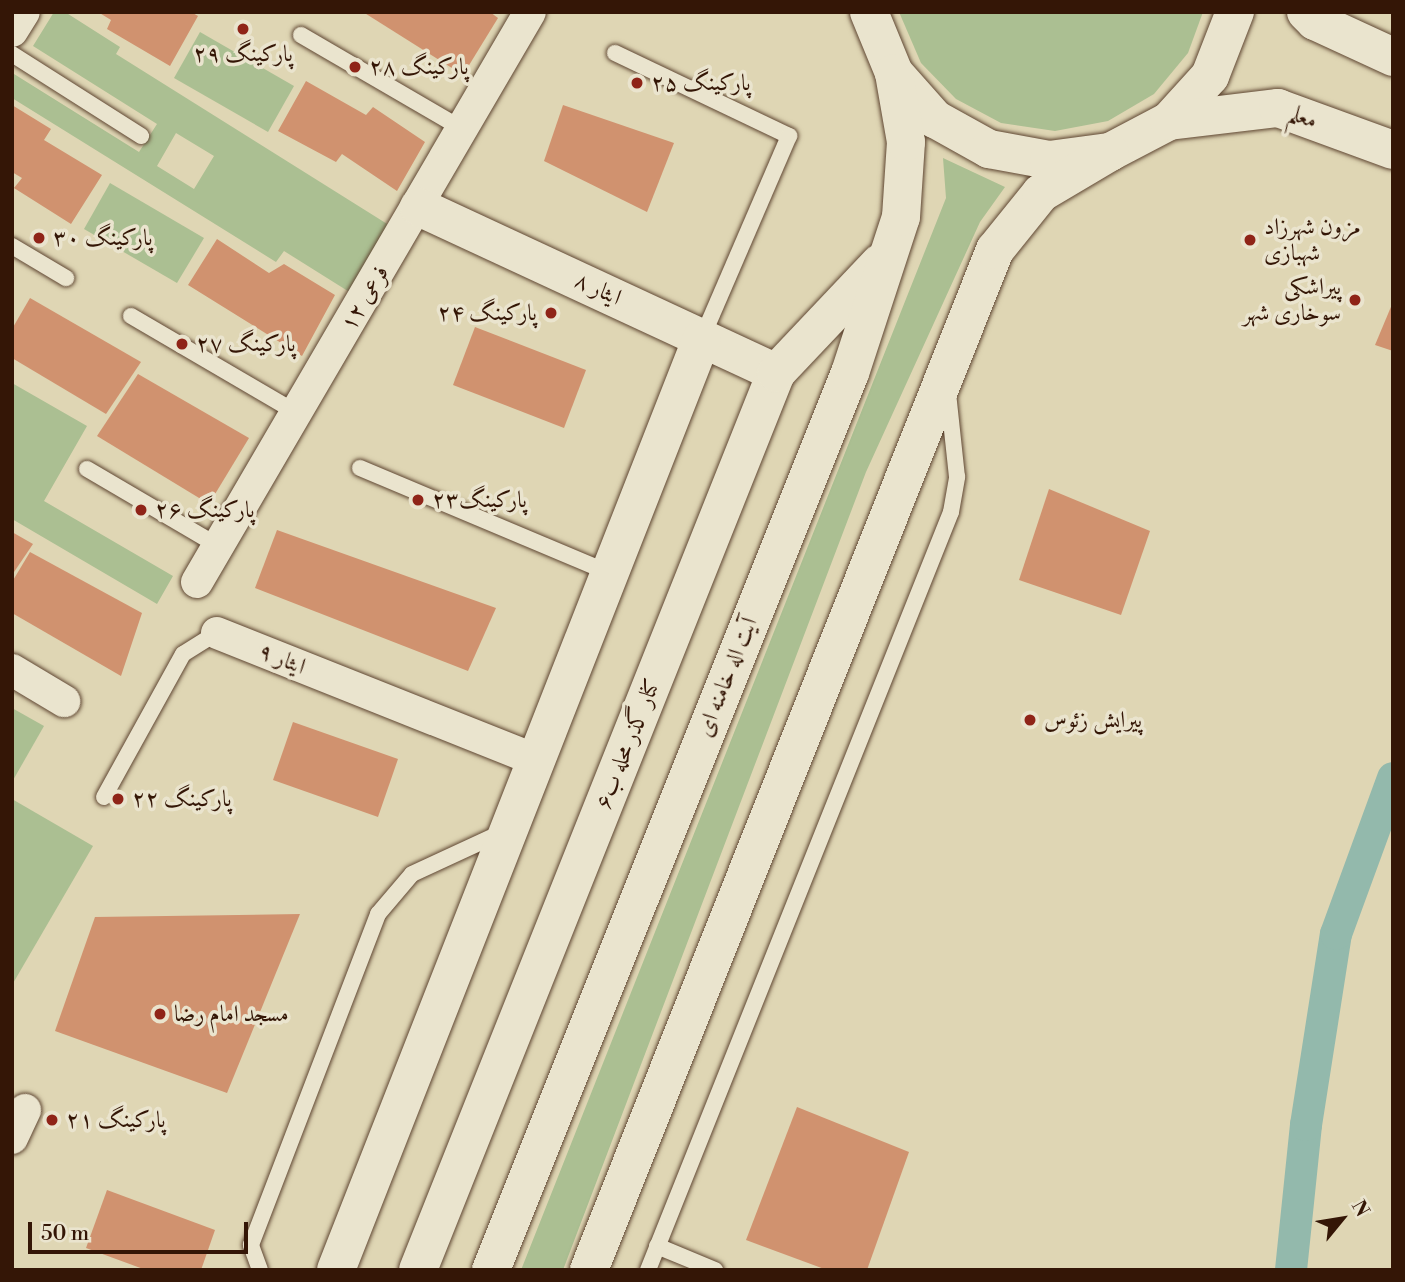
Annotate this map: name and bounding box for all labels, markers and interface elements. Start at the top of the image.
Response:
marker: پارکینگ ۲۹ [235,21,251,37]
place label: پارکینگ ۲۹ [193,40,293,68]
place label: پارکینگ ۲۸ [369,53,469,81]
marker: پارکینگ ۲۸ [347,59,363,75]
place label: پارکینگ ۲۵ [651,69,751,97]
marker: پارکینگ ۲۵ [629,75,645,91]
street label: معلم [1285,99,1321,135]
place label: مزون شهرزاد شهبازی [1264,213,1361,267]
place label: پارکینگ ۳۰ [53,224,153,252]
marker: پارکینگ ۳۰ [31,230,47,246]
marker: مزون شهرزاد شهبازی [1242,232,1258,248]
street label: فرعی ۱۲ [335,260,395,336]
street label: ایثار ۸ [570,266,626,312]
place label: پیراشکی سوخاری شهر [1243,273,1341,327]
marker: پیراشکی سوخاری شهر [1347,292,1363,308]
place label: پارکینگ ۲۴ [437,299,537,327]
marker: پارکینگ ۲۴ [543,305,559,321]
place label: پارکینگ ۲۷ [196,330,296,358]
marker: پارکینگ ۲۷ [174,336,190,352]
place label: پارکینگ۲۳ [432,486,527,514]
marker: پارکینگ۲۳ [410,492,426,508]
place label: پارکینگ ۲۶ [155,496,255,524]
marker: پارکینگ ۲۶ [133,502,149,518]
street label: آیت اله خامنه ای [691,613,763,741]
street label: ایثار ۹ [254,637,310,681]
street label: کنار گذر محله ب۶ [589,675,667,813]
place label: پیرایش زئوس [1044,706,1142,734]
marker: پیرایش زئوس [1022,712,1038,728]
place label: پارکینگ ۲۲ [132,785,232,813]
marker: پارکینگ ۲۲ [110,791,126,807]
place label: مسجد امام رضا [174,1000,289,1028]
marker: مسجد امام رضا [152,1006,168,1022]
place label: پارکینگ ۲۱ [66,1106,166,1134]
marker: پارکینگ ۲۱ [44,1112,60,1128]
north arrow [1307,1184,1377,1254]
text: N [1346,1196,1374,1221]
scale bar [32,1208,252,1252]
text: 50 m [41,1221,89,1247]

